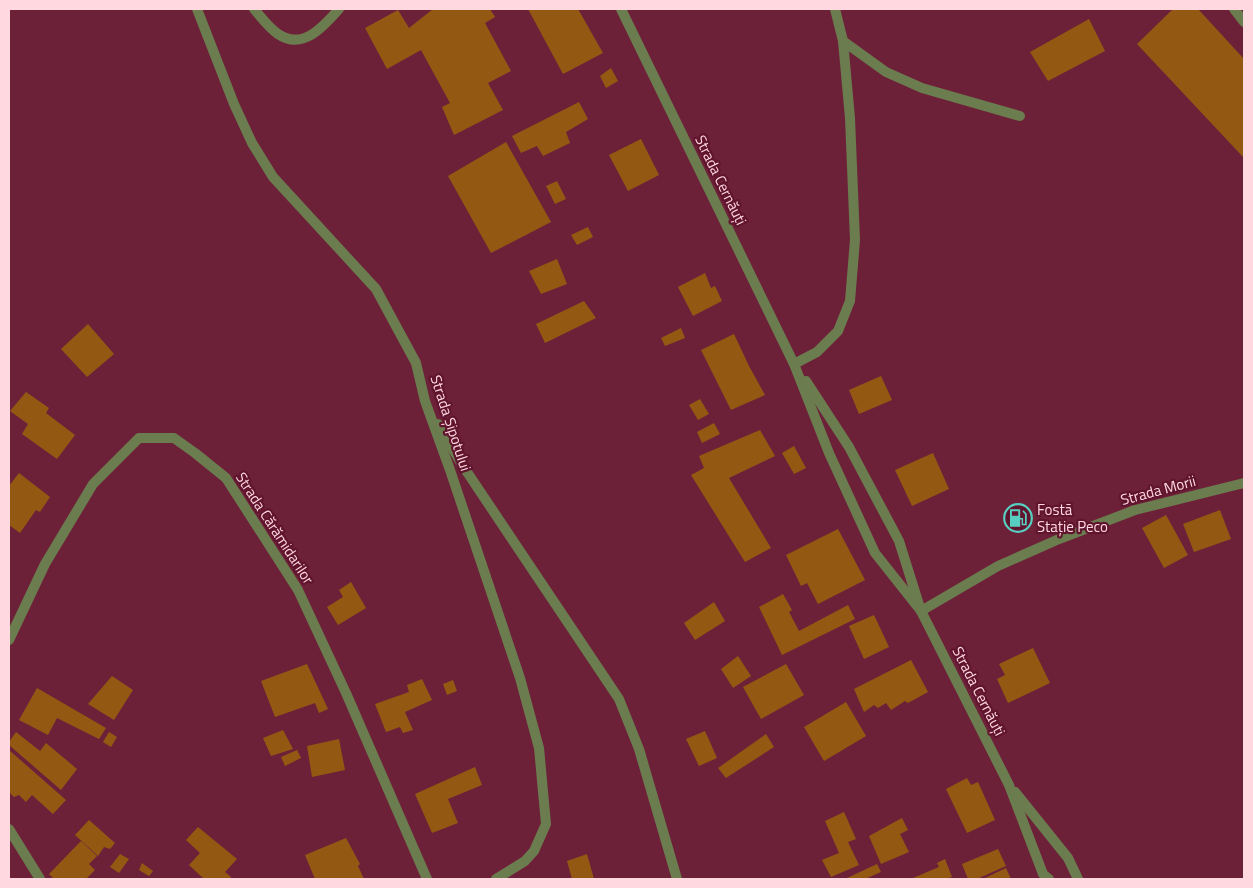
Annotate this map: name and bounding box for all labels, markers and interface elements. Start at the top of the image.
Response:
street label: Strada Cernăuți [689,131,753,229]
street label: Strada Șipotului [425,372,477,474]
street label: Strada Cărămidarilor [230,467,320,589]
street label: Strada Morii [1118,469,1198,511]
place label: Fostă Stație Peco [1037,498,1108,538]
fuel station icon: Fostă Stație Peco [1003,503,1033,533]
street label: Strada Cernăuți [947,642,1011,740]

